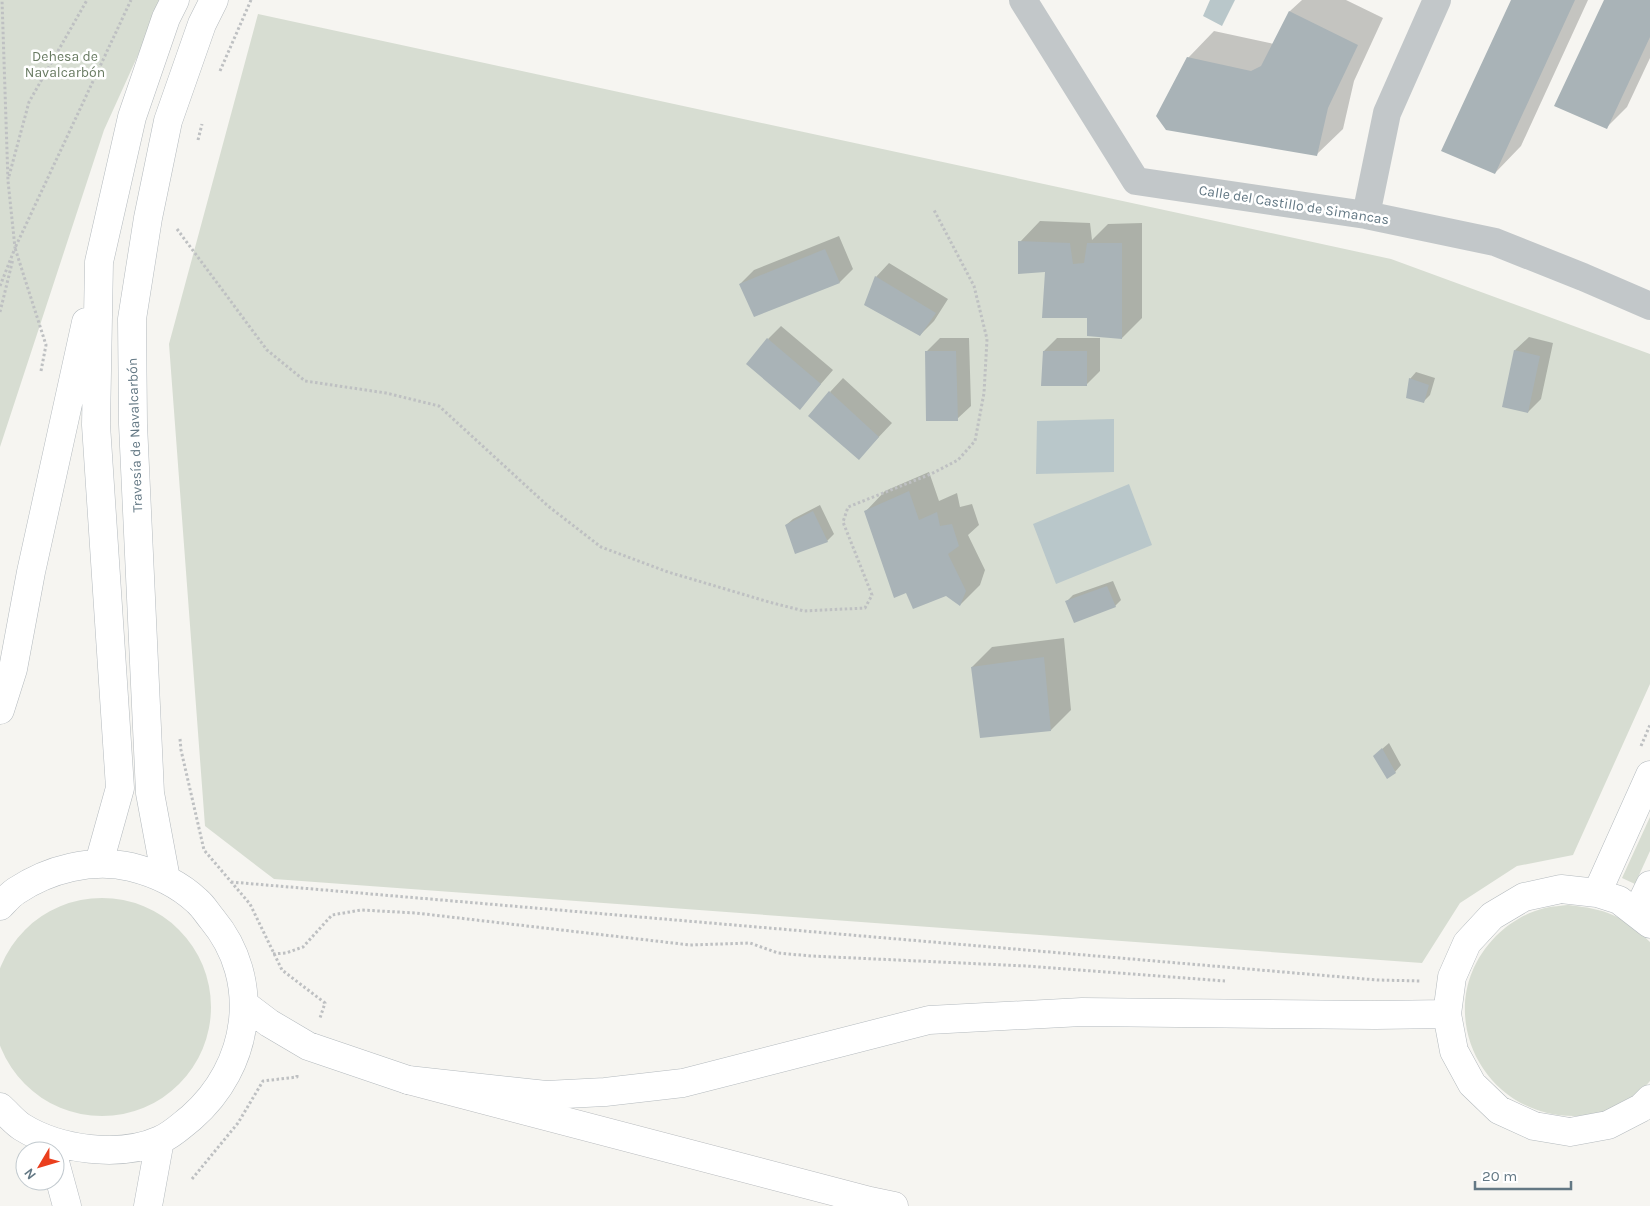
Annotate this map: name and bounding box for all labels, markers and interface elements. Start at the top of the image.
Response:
park label: Dehesa de Navalcarbón [25,48,105,81]
street label: Calle del Castillo de Simancas [1198,182,1390,228]
street label: Travesía de Navalcarbón [124,357,146,513]
north arrow [15,1141,65,1191]
scale bar [1475,1158,1571,1190]
text: N [20,1165,40,1183]
text: 20 m [1482,1167,1517,1185]

